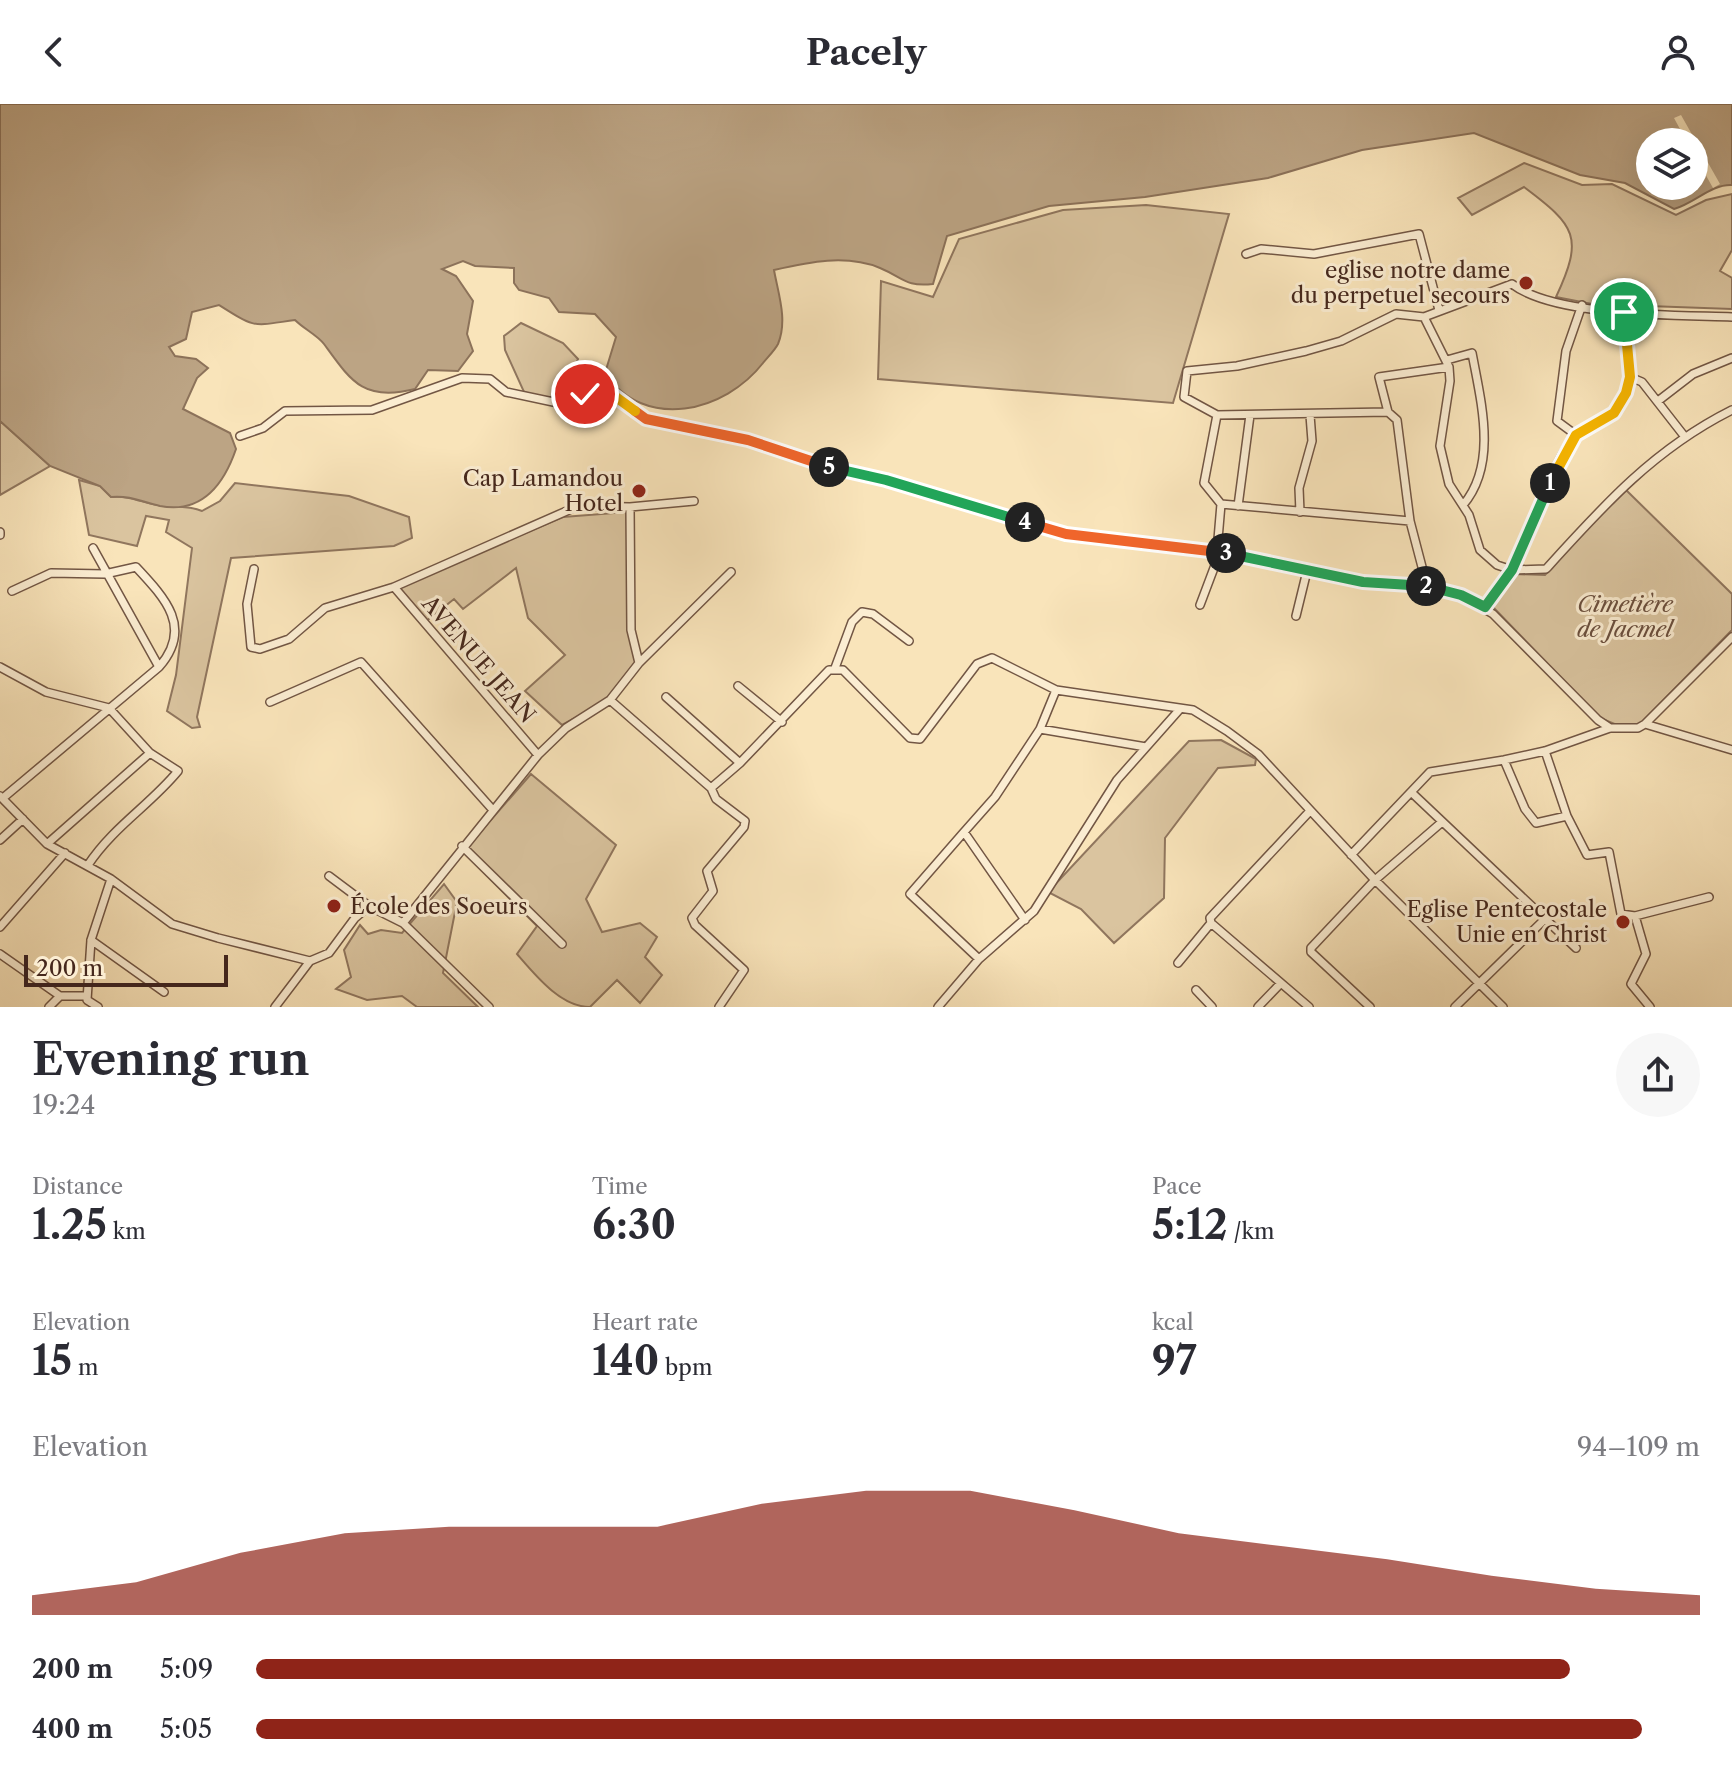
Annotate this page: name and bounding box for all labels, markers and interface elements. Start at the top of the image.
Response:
icon: back [32,30,76,74]
text: Pacely [806,30,926,74]
icon: person [1656,30,1700,74]
map controls [1636,128,1708,200]
button: layers [1636,128,1708,200]
place label: eglise notre dame du perpetuel secours [1291,257,1510,309]
marker: eglise notre dame du perpetuel secours [1517,274,1535,292]
pin [1590,278,1658,346]
icon: arrive [1602,290,1646,334]
pin [551,360,619,428]
icon: check [563,372,607,416]
pin: 5 [809,447,849,487]
text: 5 [823,453,835,480]
pin: 1 [1530,463,1570,503]
place label: Cap Lamandou Hotel [463,465,623,517]
text: 1 [1545,469,1555,496]
marker: Cap Lamandou Hotel [630,482,648,500]
pin: 4 [1005,502,1045,542]
text: 4 [1018,508,1032,535]
pin: 3 [1206,533,1246,573]
text: 3 [1220,539,1232,566]
pin: 2 [1406,566,1446,606]
text: 2 [1420,572,1433,599]
street label: AVENUE JEAN [415,590,541,728]
park label: Cimetière de Jacmel [1577,591,1676,643]
place label: École des Soeurs [350,892,527,920]
place label: Eglise Pentecostale Unie en Christ [1407,896,1607,948]
marker: École des Soeurs [325,897,343,915]
marker: Eglise Pentecostale Unie en Christ [1614,913,1632,931]
scale bar [24,951,228,987]
text: 200 m [36,955,103,982]
text: Evening run [32,1032,309,1086]
button: share [1616,1033,1700,1117]
text: 19:24 [32,1089,95,1121]
text: Distance [32,1173,123,1200]
text: Time [592,1173,648,1200]
text: Pace [1152,1173,1202,1200]
text: 1.25 [32,1200,107,1249]
text: 6:30 [592,1200,676,1249]
text: 5:12 [1152,1200,1228,1249]
text: km [107,1218,146,1245]
text: /km [1228,1218,1275,1245]
text: Elevation [32,1309,130,1336]
text: Heart rate [592,1309,698,1336]
text: kcal [1152,1309,1194,1336]
text: 15 [32,1336,72,1385]
text: 140 [592,1336,659,1385]
text: 97 [1152,1336,1197,1385]
text: m [72,1354,98,1381]
text: bpm [659,1354,712,1381]
text: Elevation [32,1431,148,1463]
text: 94–109 m [1577,1431,1700,1463]
text: 200 m [32,1653,113,1685]
text: 5:09 [160,1653,213,1685]
text: 400 m [32,1713,113,1745]
text: 5:05 [160,1713,212,1745]

